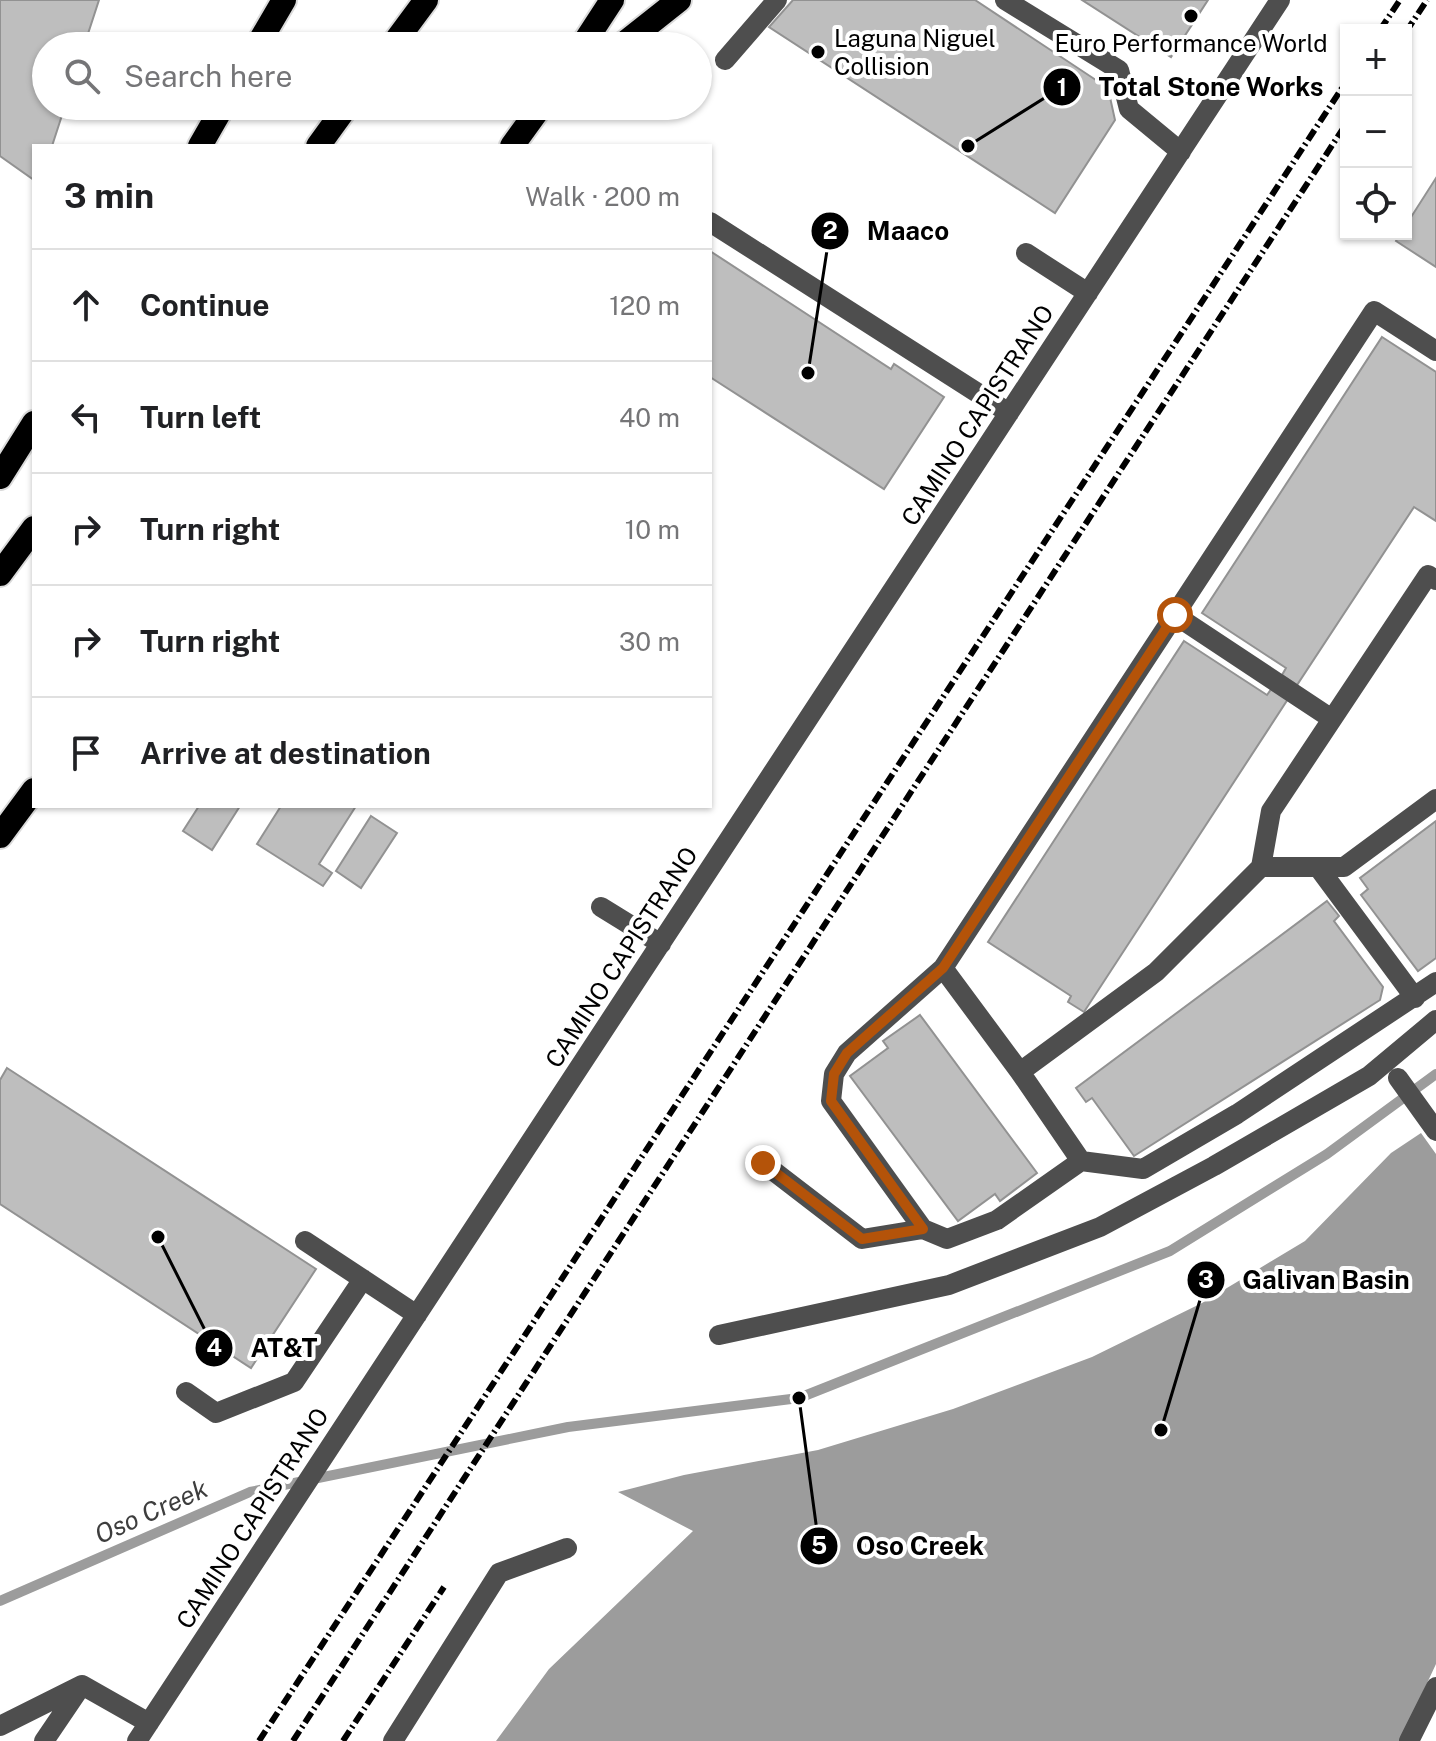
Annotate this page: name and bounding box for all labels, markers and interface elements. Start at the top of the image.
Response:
marker: Euro Performance World [1182,7,1200,25]
place label: Laguna Niguel Collision [834,24,996,80]
map controls [1340,24,1412,240]
button: + [1340,24,1412,96]
place label: Euro Performance World [1054,29,1328,57]
search box [32,32,712,120]
marker: Laguna Niguel Collision [809,43,827,61]
icon: search [60,54,104,98]
text: Search here [124,58,292,94]
callout: Total Stone Works [1042,62,1340,112]
text: Total Stone Works [1099,71,1323,102]
text: 1 [1057,73,1067,101]
button: − [1340,96,1412,168]
button: locate [1340,168,1412,240]
text: 3 min [64,176,154,216]
text: Walk · 200 m [525,181,680,212]
callout: Maaco [810,206,965,256]
text: Maaco [867,215,949,246]
text: 2 [822,216,838,244]
icon: ahead [64,283,108,327]
text: Continue [140,287,270,323]
text: 120 m [609,290,680,321]
street label: CAMINO CAPISTRANO [895,300,1059,530]
icon: left [64,395,108,439]
text: Turn left [140,399,261,435]
text: 40 m [619,402,680,433]
icon: right [64,507,108,551]
text: Turn right [140,511,280,547]
text: 10 m [625,514,680,545]
route start [1157,597,1193,633]
icon: right [64,619,108,663]
text: Turn right [140,623,280,659]
text: 30 m [619,626,680,657]
icon: arrive [64,731,108,775]
text: Arrive at destination [140,735,431,771]
street label: CAMINO CAPISTRANO [539,842,703,1072]
route end [745,1145,781,1181]
callout: Galivan Basin [1186,1255,1425,1305]
text: Galivan Basin [1242,1264,1410,1295]
text: 3 [1198,1265,1214,1293]
callout: AT&T [194,1323,333,1373]
text: AT&T [250,1332,318,1363]
text: 4 [206,1333,222,1361]
street label: CAMINO CAPISTRANO [170,1403,334,1633]
water label: Oso Creek [90,1472,212,1550]
callout: Oso Creek [799,1521,1000,1571]
text: Oso Creek [856,1530,984,1561]
text: 5 [811,1531,827,1559]

